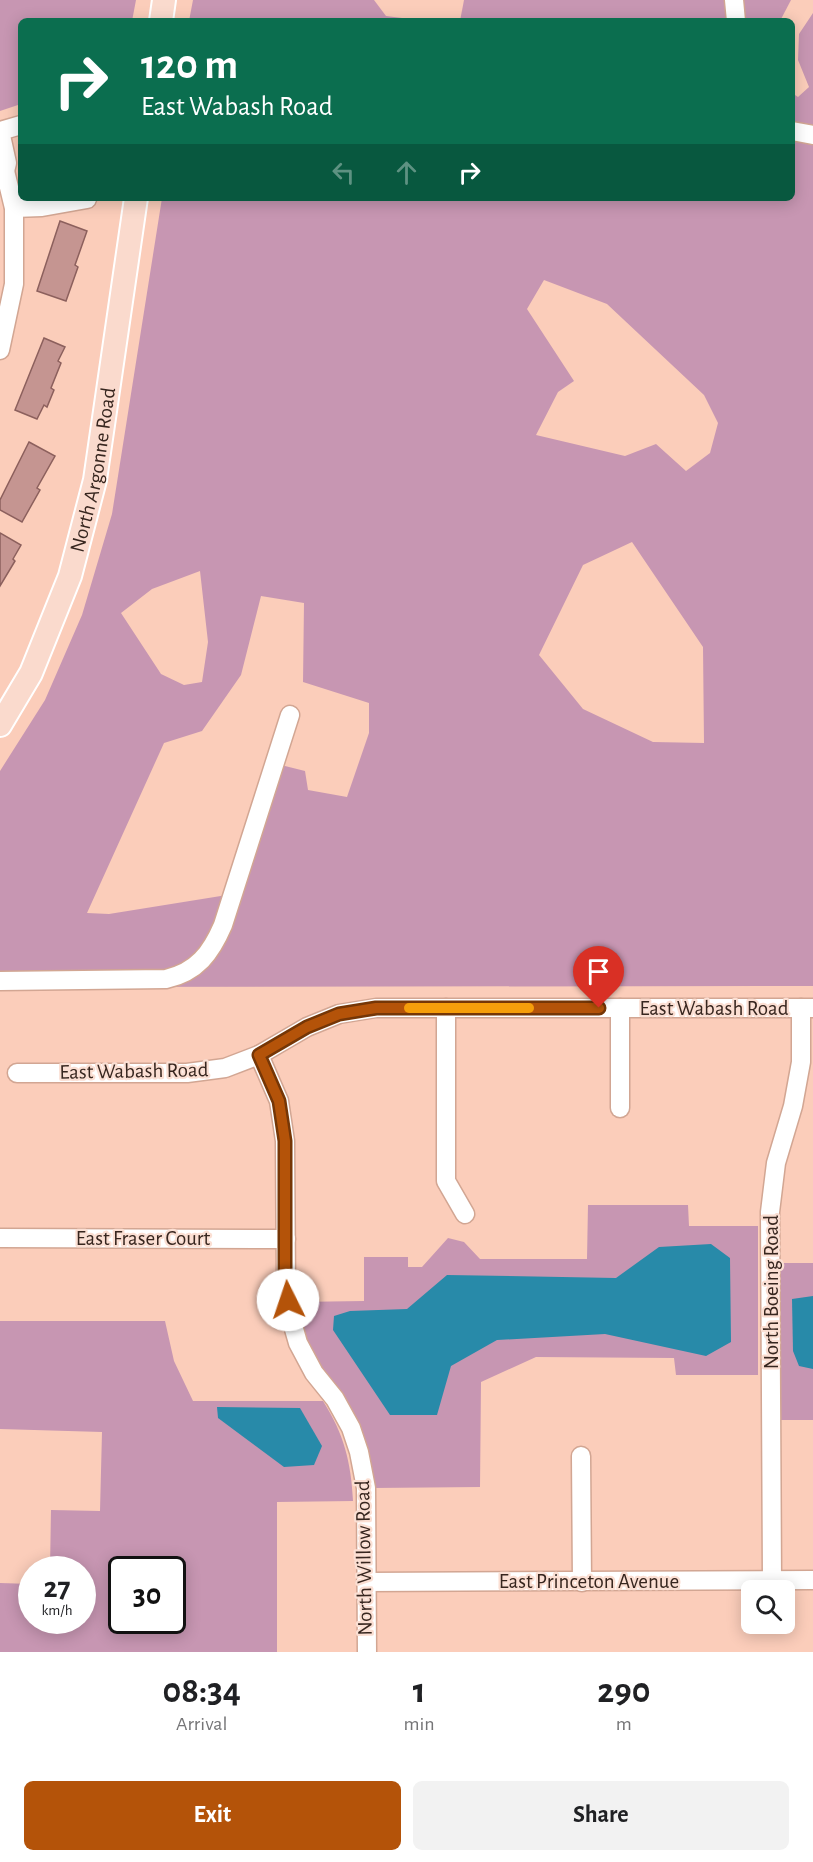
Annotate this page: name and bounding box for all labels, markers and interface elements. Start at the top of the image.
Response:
icon: right [42,42,120,120]
text: 120 m [141,44,238,86]
text: East Wabash Road [141,93,333,120]
icon: left [327,156,360,189]
icon: ahead [390,156,423,189]
icon: right [453,156,486,189]
street label: North Argonne Road [66,386,119,554]
pin [573,946,624,1008]
icon: arrive [582,955,615,988]
street label: East Wabash Road [639,998,789,1019]
street label: East Wabash Road [59,1059,209,1083]
street label: North Boeing Road [761,1215,782,1369]
street label: East Fraser Court [76,1228,211,1249]
position arrow [256,1268,320,1332]
street label: North Willow Road [352,1480,376,1636]
speed limit sign: 30 [108,1556,186,1634]
street label: East Princeton Avenue [499,1571,679,1592]
text: 27 [43,1573,71,1603]
map controls [741,1580,795,1634]
button: search [741,1580,795,1634]
text: km/h [42,1603,72,1618]
text: 08:34 [163,1673,241,1709]
text: 1 [413,1673,426,1709]
text: 290 [597,1673,650,1709]
text: Arrival [176,1714,227,1734]
text: min [404,1714,435,1734]
text: m [616,1714,632,1734]
button: Exit [24,1781,401,1850]
button: Share [413,1781,789,1850]

